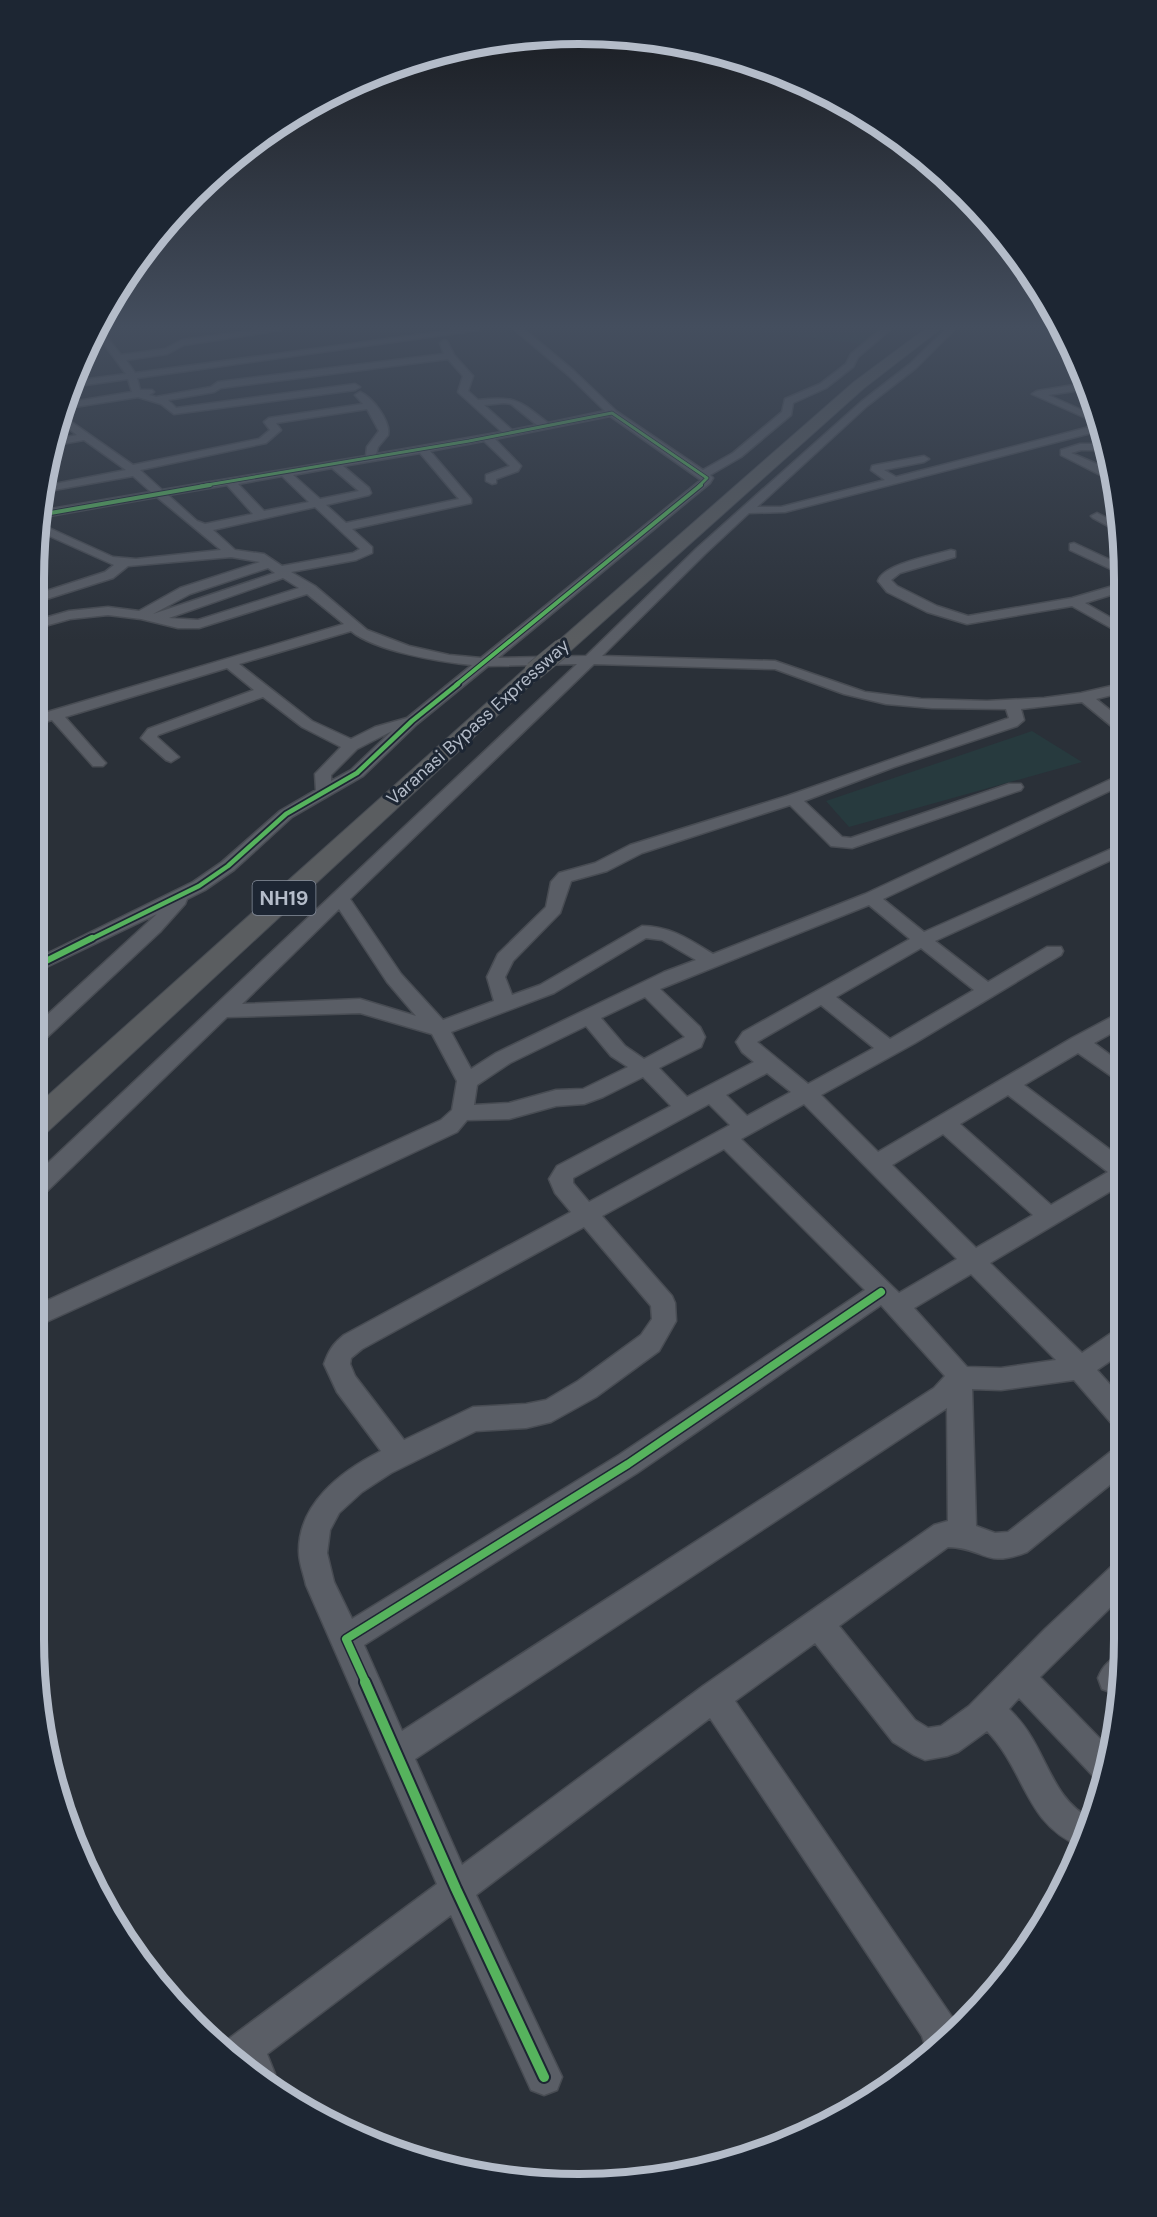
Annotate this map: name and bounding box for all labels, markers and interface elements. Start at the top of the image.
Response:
street label: Varanasi Bypass Expressway [382,633,574,811]
road number: NH19 [252,881,316,915]

